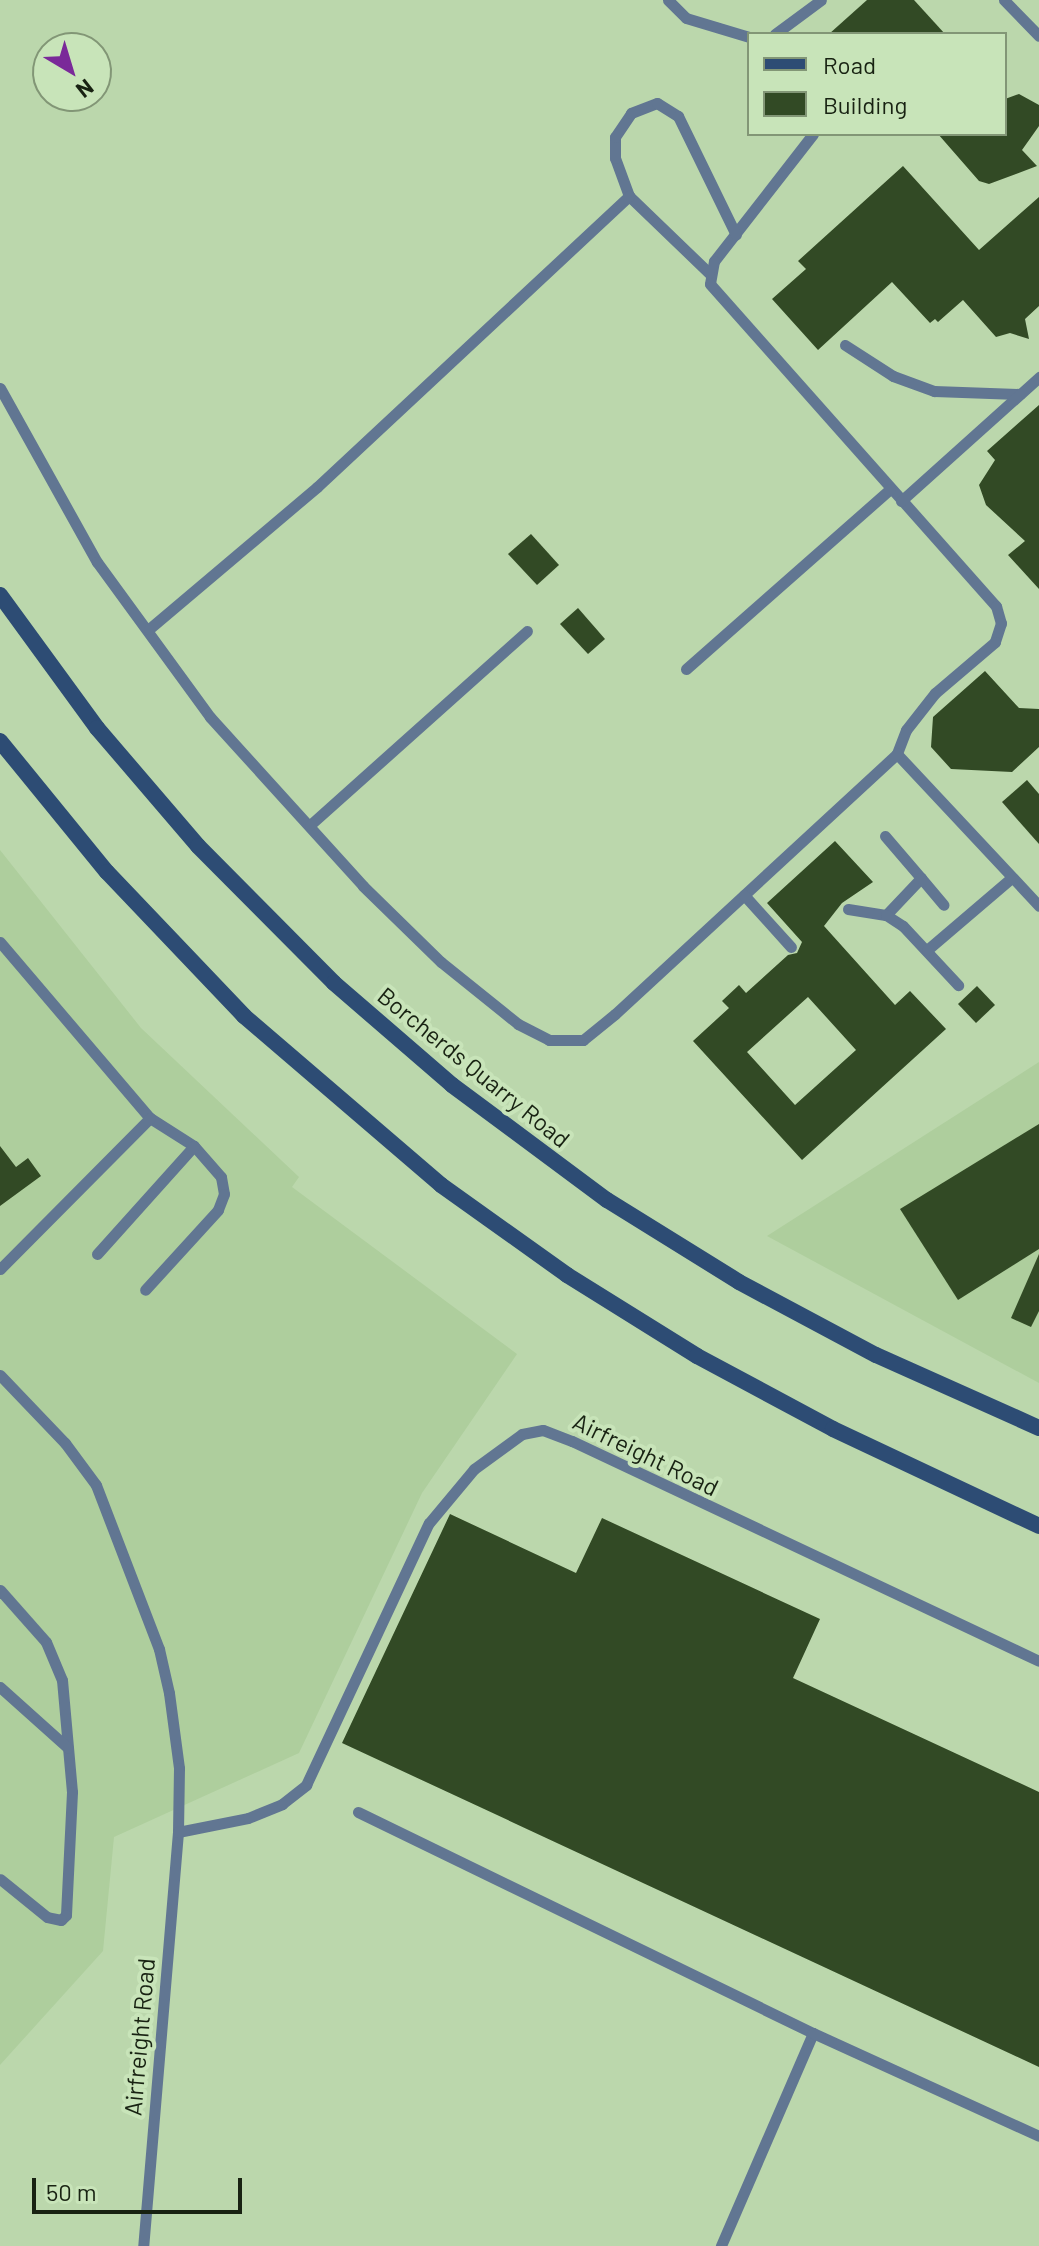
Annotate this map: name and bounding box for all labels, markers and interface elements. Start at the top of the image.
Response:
north arrow [32,32,112,112]
legend [747,32,1007,136]
text: Road [823,50,876,79]
text: N [72,75,99,104]
text: Building [823,90,907,119]
street label: Borcherds Quarry Road [372,981,576,1153]
street label: Airfreight Road [569,1406,723,1502]
street label: Airfreight Road [118,1957,160,2117]
scale bar [36,2162,246,2212]
text: 50 m [46,2177,97,2206]

